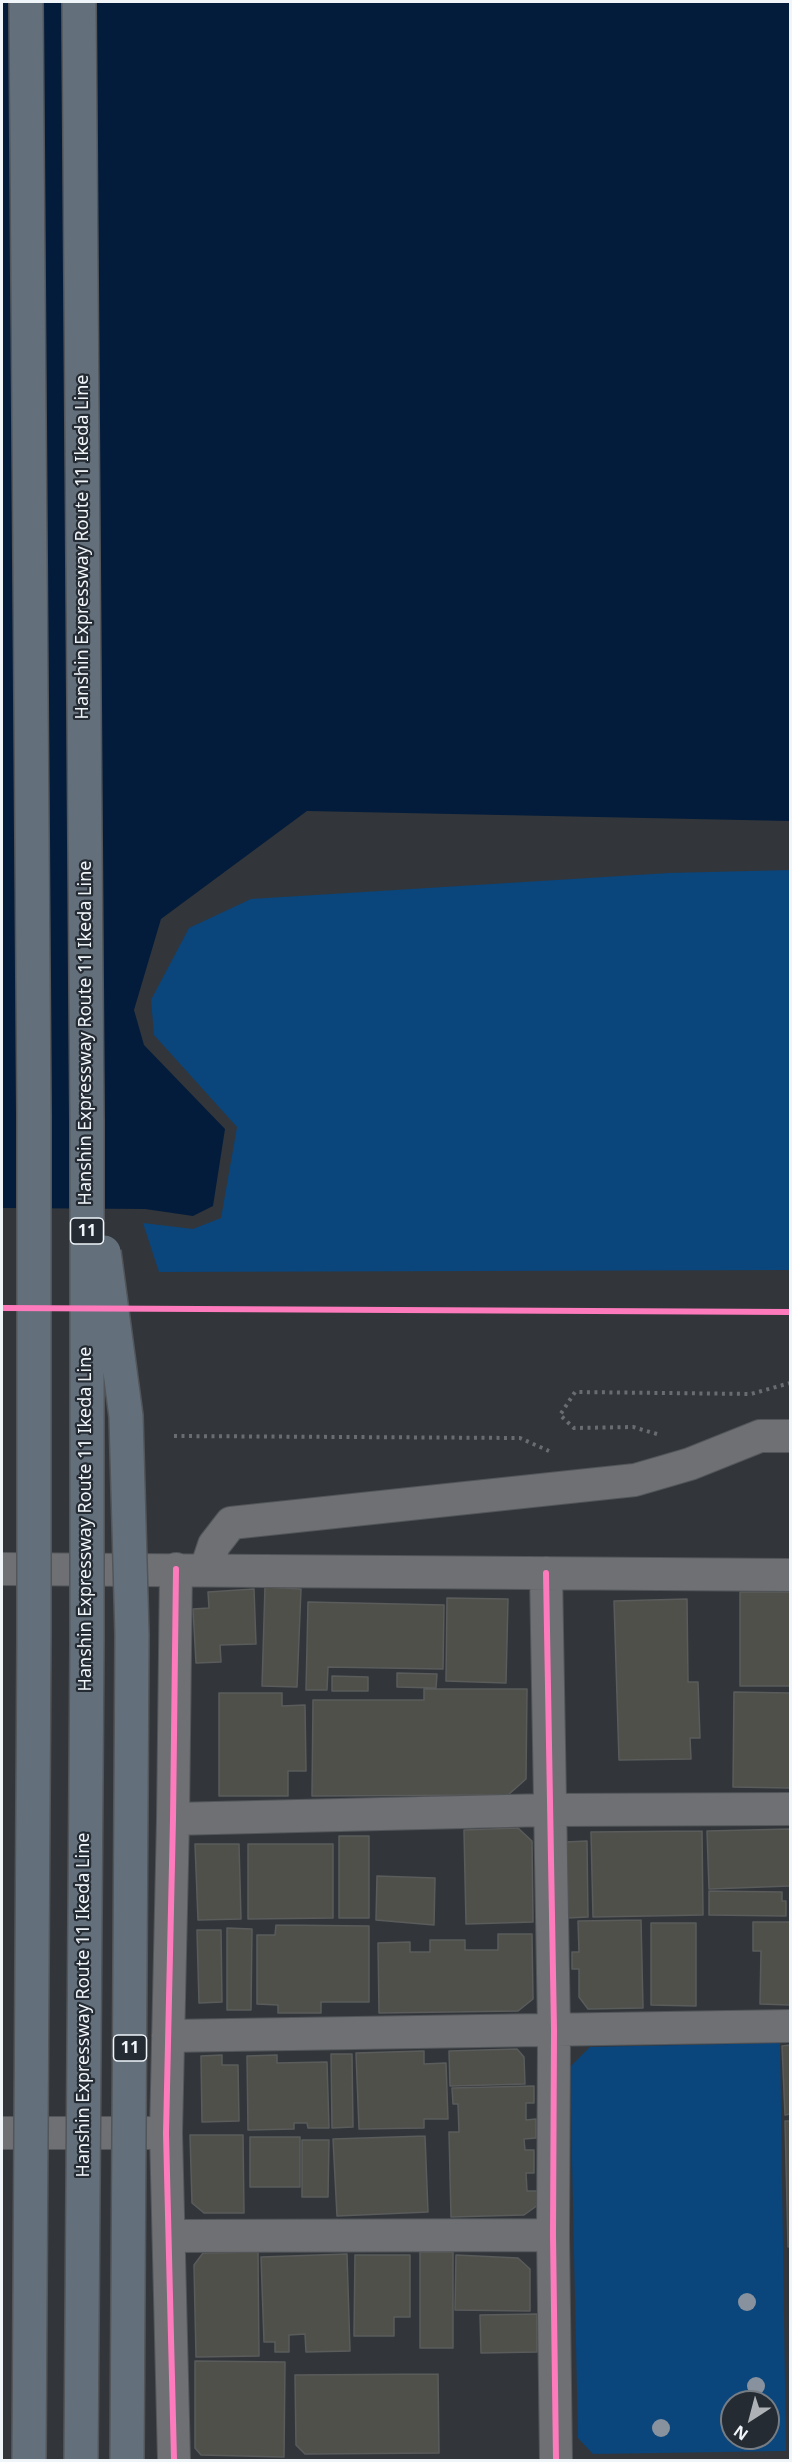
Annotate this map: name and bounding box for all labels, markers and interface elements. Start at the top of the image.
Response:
street label: Hanshin Expressway Route 11 Ikeda Line [72,375,94,719]
street label: Hanshin Expressway Route 11 Ikeda Line [75,861,97,1205]
road number: 11 [70,1218,104,1244]
street label: Hanshin Expressway Route 11 Ikeda Line [75,1347,97,1691]
street label: Hanshin Expressway Route 11 Ikeda Line [73,1833,95,2177]
road number: 11 [114,2035,146,2061]
north arrow [720,2390,780,2450]
text: N [729,2420,752,2446]

